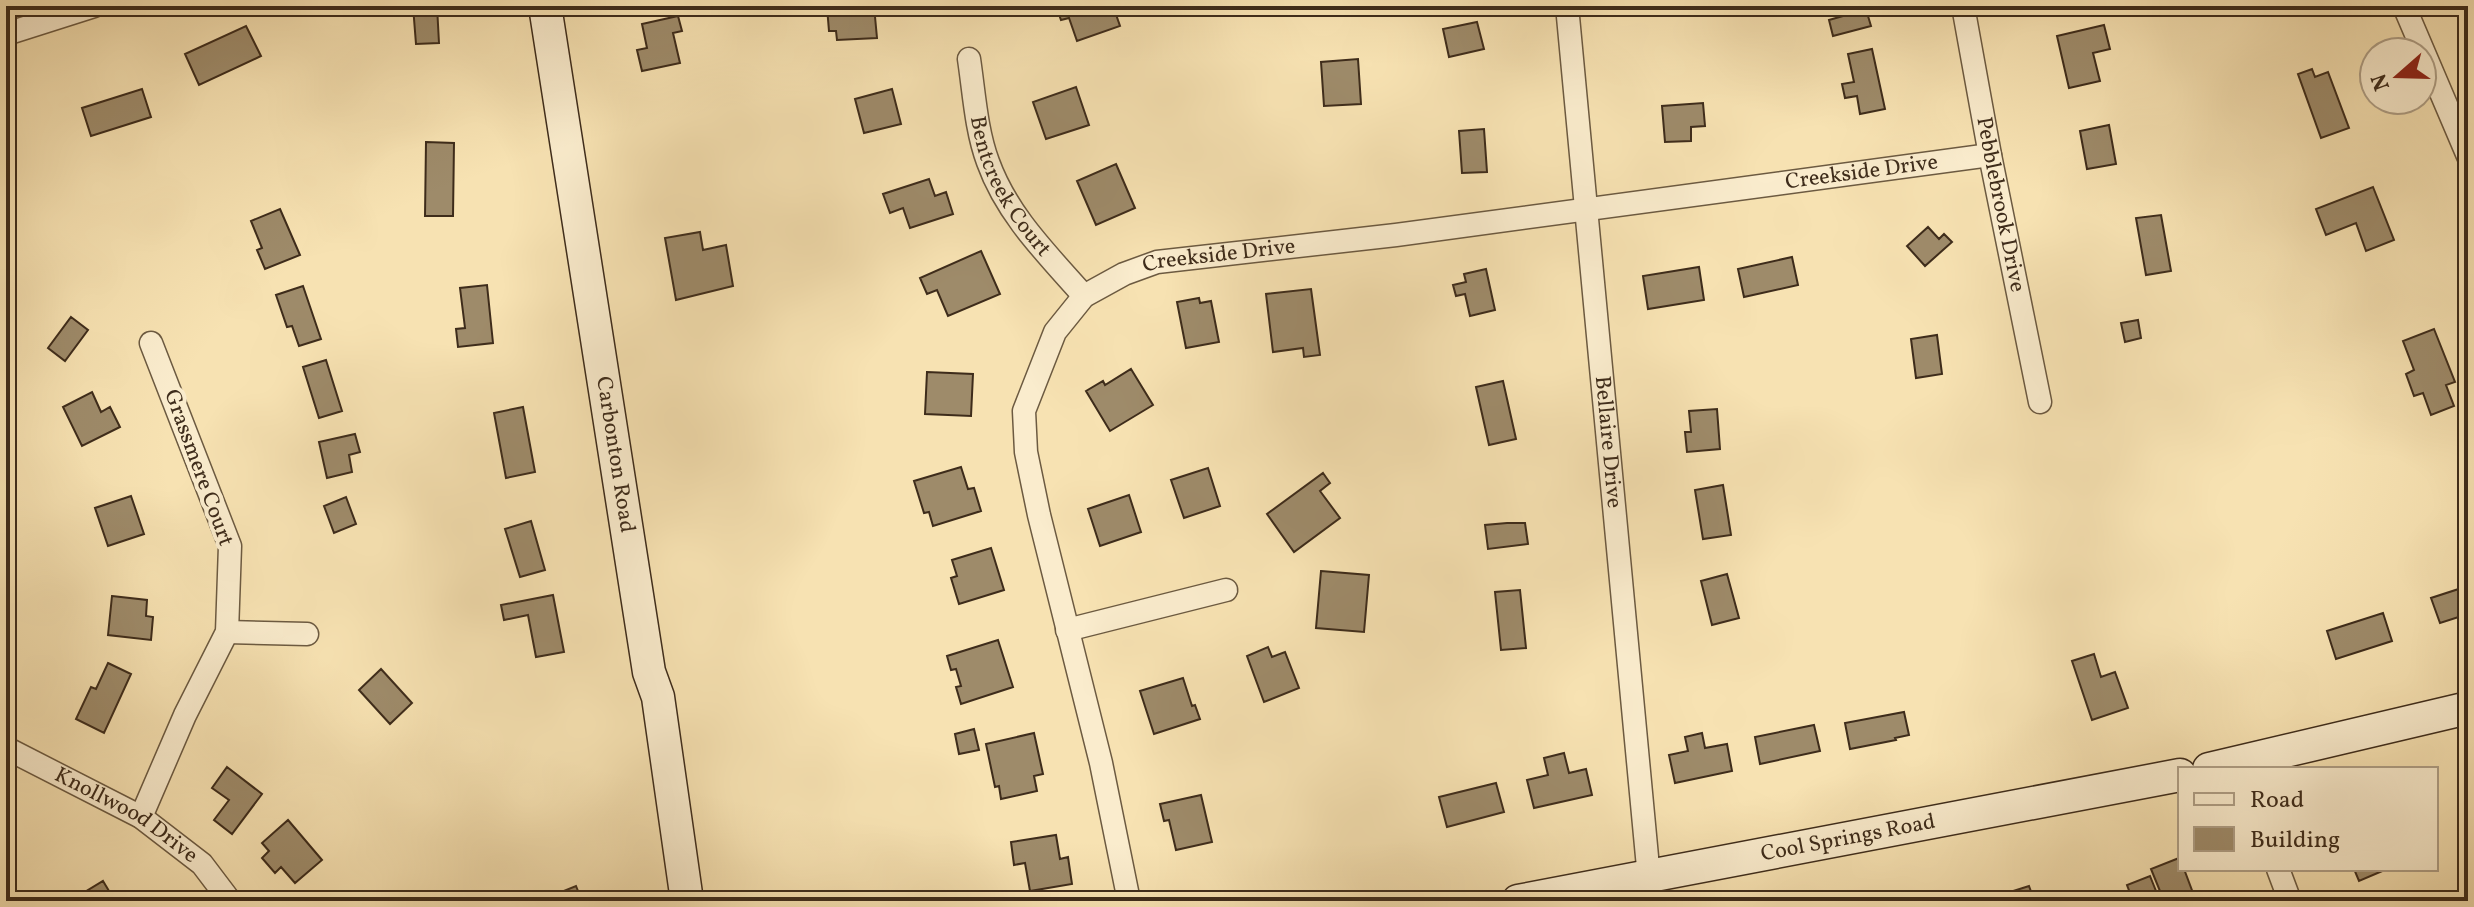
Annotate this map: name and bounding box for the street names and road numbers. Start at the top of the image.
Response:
street label: Bentcreek Court [961,114,1058,264]
street label: Pebblebrook Drive [1968,114,2033,295]
street label: Creekside Drive [1783,147,1940,198]
street label: Creekside Drive [1138,231,1297,282]
street label: Carbonton Road [588,374,643,535]
street label: Bellaire Drive [1586,375,1630,510]
street label: Grassmere Court [155,385,241,551]
street label: Knollwood Drive [49,760,204,871]
street label: Cool Springs Road [1758,806,1938,870]

